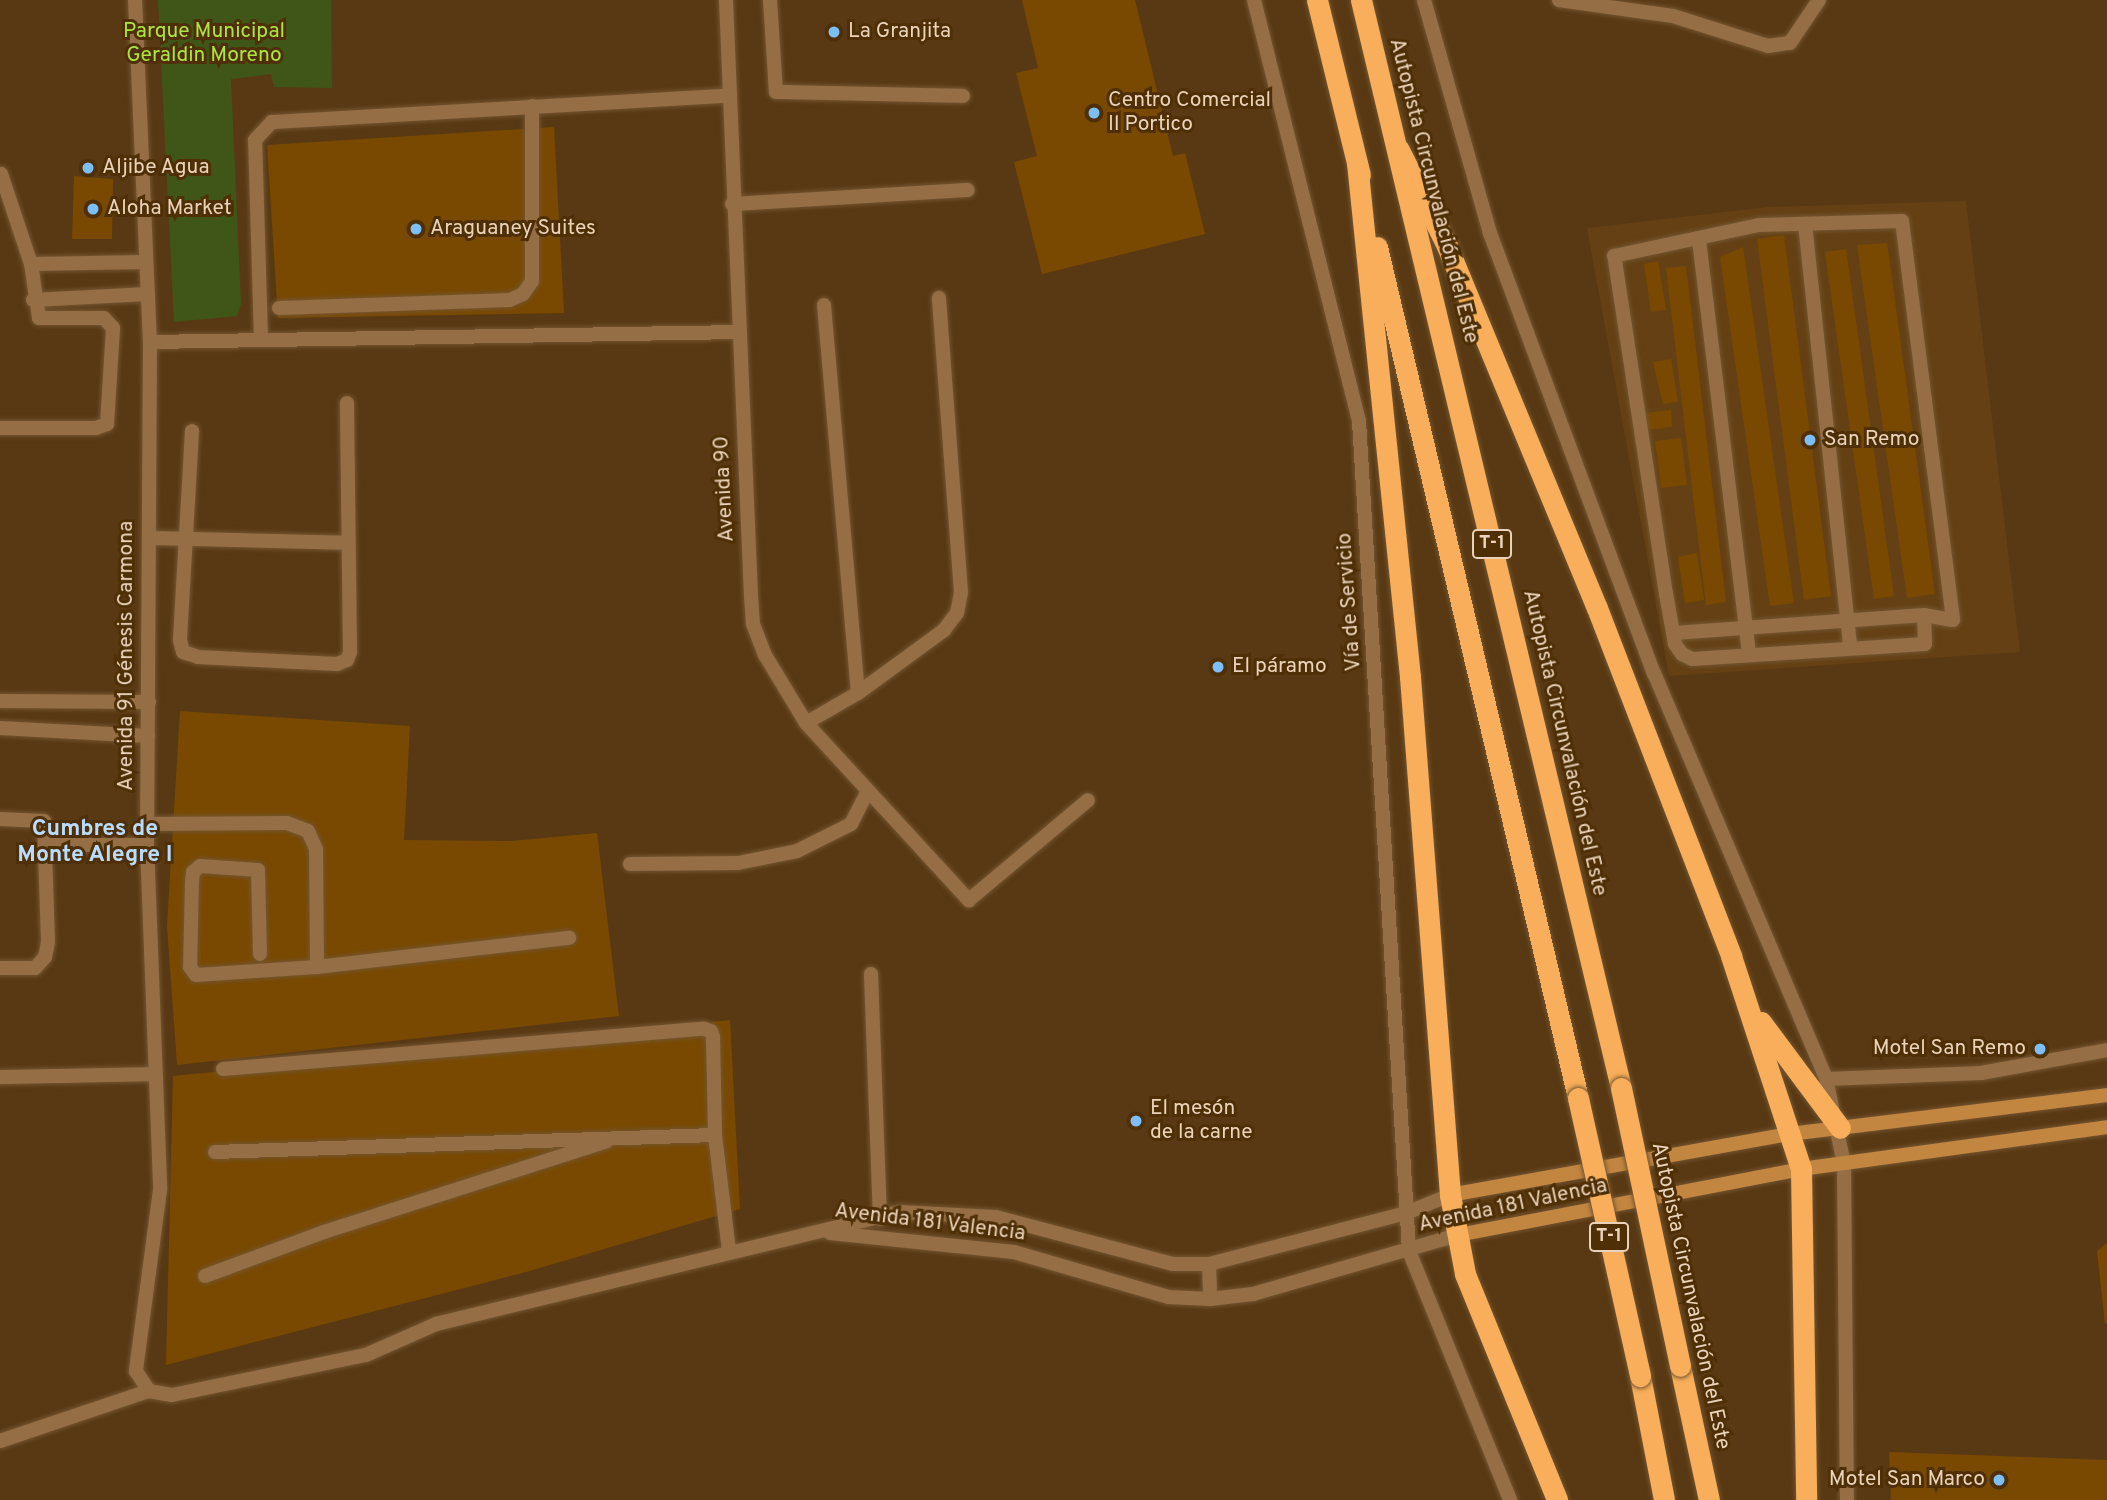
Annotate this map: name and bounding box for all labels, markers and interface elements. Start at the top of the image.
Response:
park label: Parque Municipal Geraldin Moreno [123,19,285,69]
place label: La Granjita [848,19,951,45]
marker: La Granjita [826,24,842,40]
street label: Autopista Circunvalación del Este [1383,36,1483,346]
place label: Centro Comercial Il Portico [1108,88,1271,138]
marker: Centro Comercial Il Portico [1086,105,1102,121]
place label: Aljibe Agua [102,155,210,181]
marker: Aljibe Agua [80,160,96,176]
place label: Aloha Market [107,196,232,222]
marker: Aloha Market [85,201,101,217]
place label: Araguaney Suites [430,216,596,242]
marker: Araguaney Suites [408,221,424,237]
place label: San Remo [1824,427,1919,453]
marker: San Remo [1802,432,1818,448]
street label: Avenida 90 [710,435,740,543]
street label: Avenida 91 Génesis Carmona [114,521,140,791]
road number: T-1 [1471,528,1513,559]
street label: Vía de Servicio [1333,532,1367,672]
street label: Autopista Circunvalación del Este [1516,587,1612,899]
place label: El páramo [1232,654,1327,680]
marker: El páramo [1210,659,1226,675]
district label: Cumbres de Monte Alegre I [17,816,173,870]
place label: Motel San Remo [1873,1036,2026,1062]
marker: Motel San Remo [2032,1041,2048,1057]
place label: El mesón de la carne [1150,1096,1253,1146]
marker: El mesón de la carne [1128,1113,1144,1129]
street label: Autopista Circunvalación del Este [1645,1140,1735,1452]
street label: Avenida 181 Valencia [1416,1174,1610,1238]
street label: Avenida 181 Valencia [833,1199,1027,1247]
road number: T-1 [1588,1222,1630,1252]
place label: Motel San Marco [1829,1467,1985,1493]
marker: Motel San Marco [1991,1472,2007,1488]

